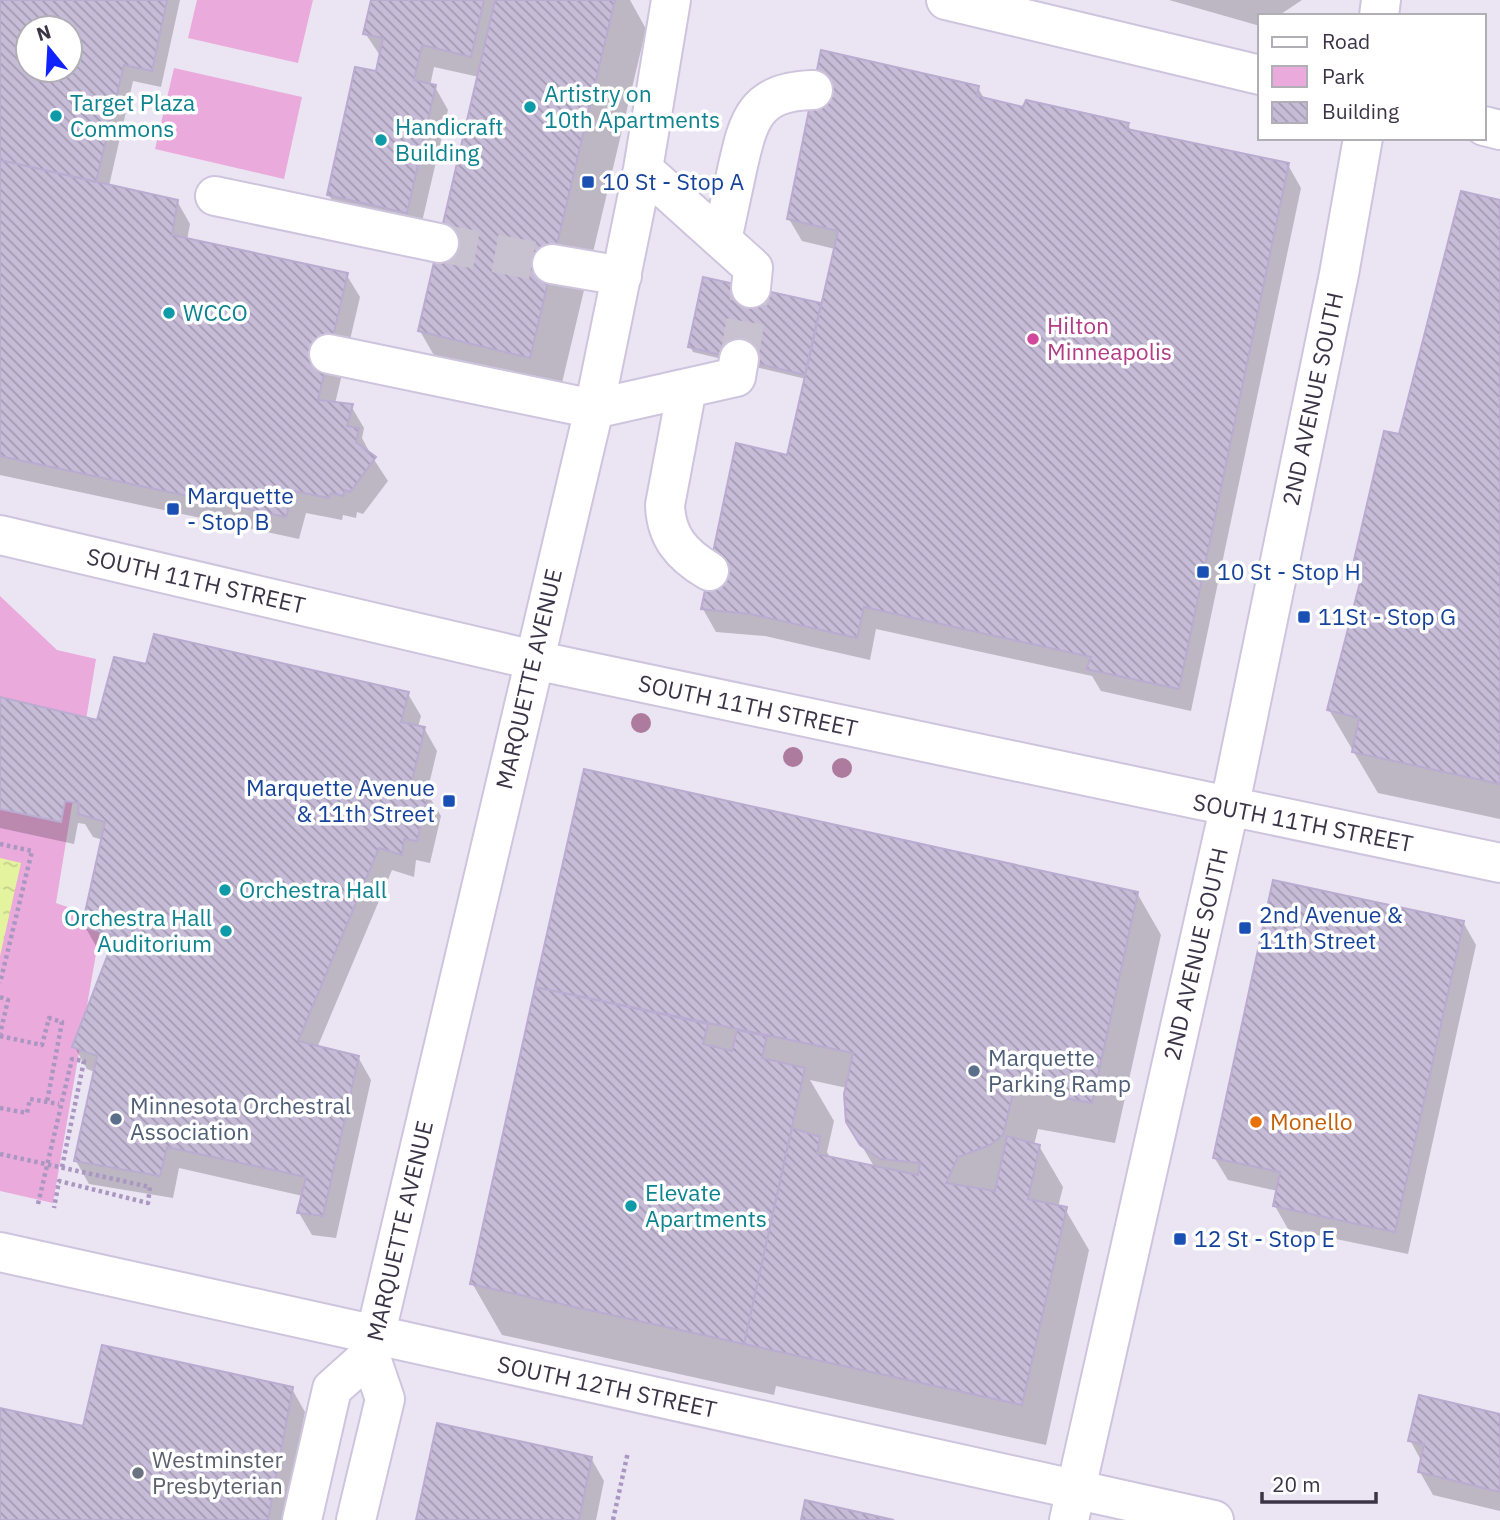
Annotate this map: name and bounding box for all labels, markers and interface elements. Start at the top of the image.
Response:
north arrow [14,14,84,84]
legend [1258,14,1486,140]
text: N [33,19,54,46]
text: Road [1322,27,1370,55]
text: Park [1322,62,1365,90]
place label: Artistry on 10th Apartments [544,78,720,134]
place label: Target Plaza Commons [70,87,195,143]
text: Building [1322,97,1399,125]
marker: Artistry on 10th Apartments [522,99,538,115]
marker: Target Plaza Commons [48,108,64,124]
place label: Handicraft Building [395,111,503,167]
marker: Handicraft Building [373,132,389,148]
place label: 10 St - Stop A [602,166,744,196]
marker: 10 St - Stop A [580,174,596,190]
street label: 2ND AVENUE SOUTH [1275,289,1349,508]
place label: WCCO [183,297,248,327]
marker: WCCO [161,305,177,321]
place label: Hilton Minneapolis [1047,310,1172,366]
marker: Hilton Minneapolis [1025,331,1041,347]
place label: Marquette - Stop B [187,480,294,536]
marker: Marquette - Stop B [165,501,181,517]
street label: SOUTH 11TH STREET [84,540,308,620]
place label: 10 St - Stop H [1217,556,1361,586]
marker: 10 St - Stop H [1195,564,1211,580]
street label: MARQUETTE AVENUE [488,566,568,792]
place label: 11St - Stop G [1318,601,1456,631]
marker: 11St - Stop G [1296,609,1312,625]
street label: SOUTH 11TH STREET [636,667,861,743]
place label: Marquette Avenue & 11th Street [246,772,435,828]
street label: SOUTH 11TH STREET [1191,786,1416,858]
marker: Marquette Avenue & 11th Street [441,793,457,809]
street label: 2ND AVENUE SOUTH [1156,844,1234,1063]
place label: Orchestra Hall [239,874,387,904]
marker: Orchestra Hall [217,882,233,898]
place label: 2nd Avenue & 11th Street [1259,899,1403,955]
place label: Orchestra Hall Auditorium [64,902,212,958]
marker: 2nd Avenue & 11th Street [1237,920,1253,936]
marker: Orchestra Hall Auditorium [218,923,234,939]
place label: Marquette Parking Ramp [988,1042,1131,1098]
marker: Marquette Parking Ramp [966,1063,982,1079]
place label: Minnesota Orchestral Association [130,1090,351,1146]
place label: Monello [1270,1106,1353,1136]
marker: Minnesota Orchestral Association [108,1111,124,1127]
marker: Monello [1248,1114,1264,1130]
street label: MARQUETTE AVENUE [359,1118,439,1344]
place label: Elevate Apartments [645,1177,767,1233]
marker: Elevate Apartments [623,1198,639,1214]
place label: 12 St - Stop E [1194,1223,1335,1253]
marker: 12 St - Stop E [1172,1231,1188,1247]
street label: SOUTH 12TH STREET [495,1348,720,1424]
place label: Westminster Presbyterian [152,1444,283,1500]
scale bar [1262,1460,1376,1504]
marker: Westminster Presbyterian [130,1465,146,1481]
text: 20 m [1272,1470,1321,1498]

